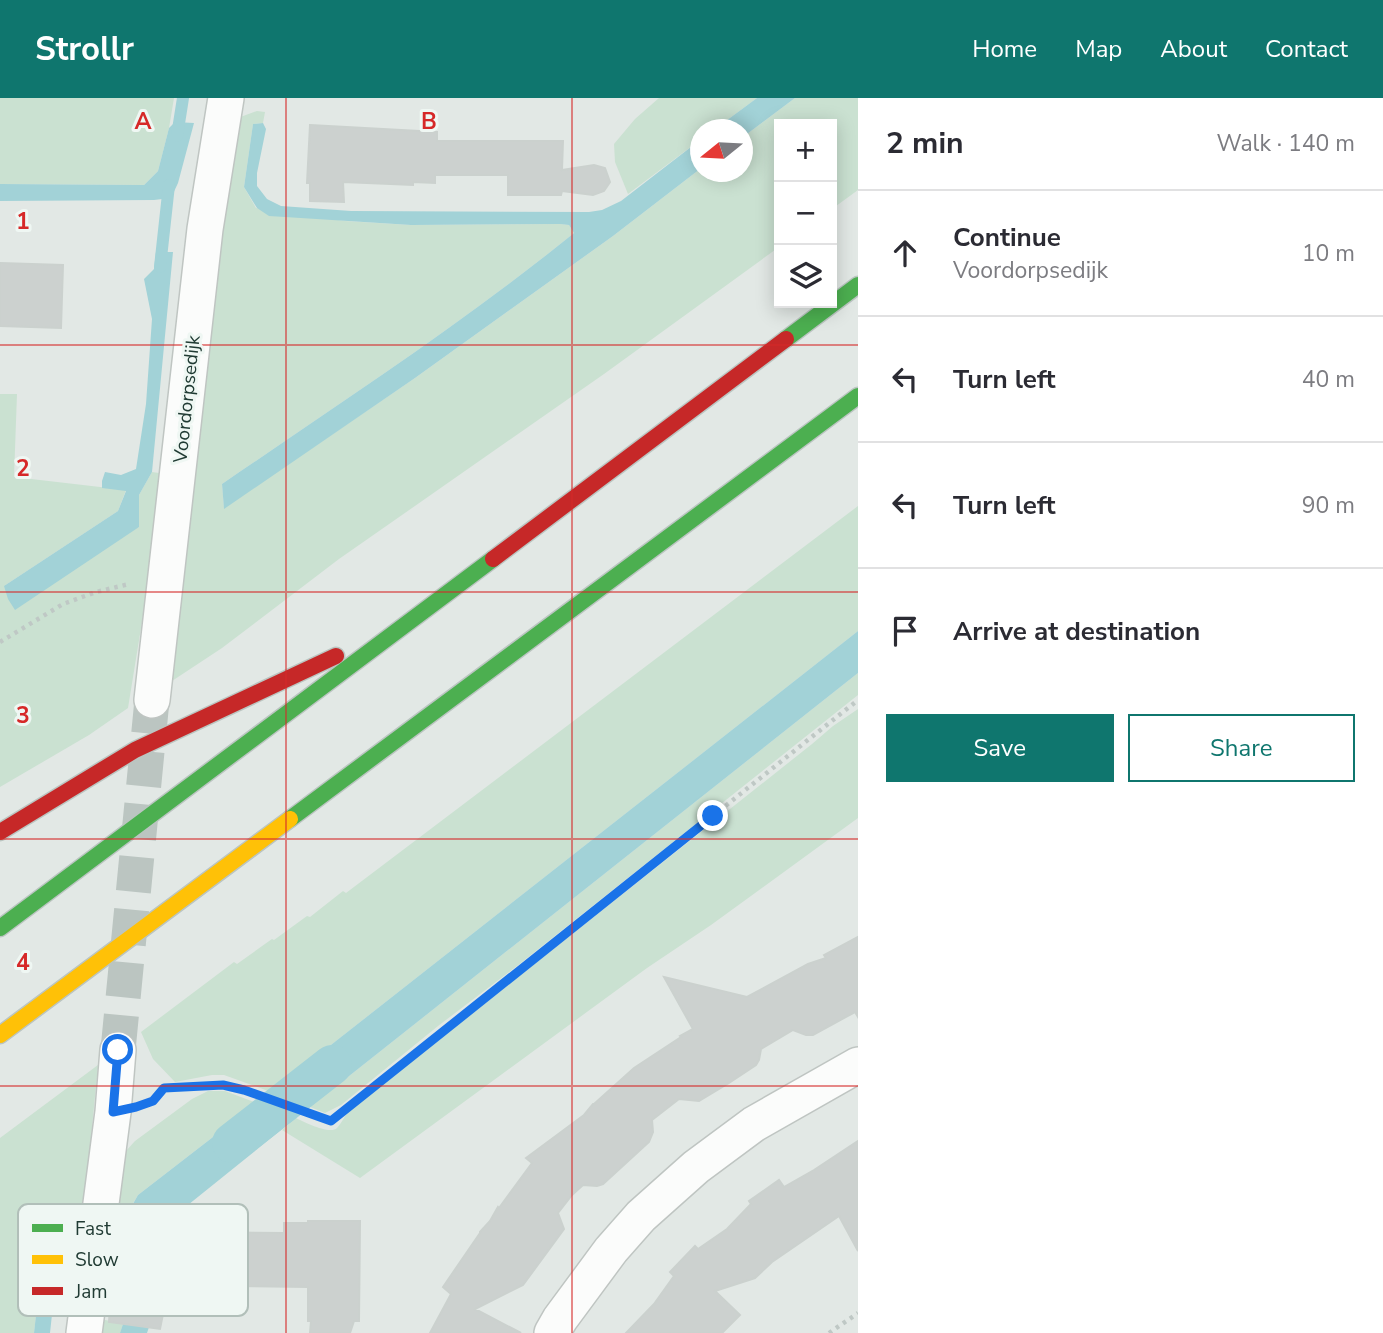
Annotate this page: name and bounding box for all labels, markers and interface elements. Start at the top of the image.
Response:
text: Strollr [35,27,134,72]
text: Home [972,33,1037,65]
text: Map [1075,33,1122,65]
text: About [1160,33,1227,65]
text: Contact [1265,33,1348,65]
text: A [134,106,152,137]
text: B [421,106,437,137]
north arrow [690,119,753,182]
map controls [774,119,837,308]
button: + [774,119,837,182]
text: 2 min [886,123,964,164]
text: Walk · 140 m [1216,128,1355,159]
button: − [774,182,837,245]
text: 1 [16,206,30,237]
text: Continue [953,220,1061,255]
icon: ahead [886,234,924,272]
text: 10 m [1302,238,1355,269]
button: layers [774,245,837,308]
text: Voordorpsedijk [953,255,1108,286]
street label: Voordorpsedijk [167,334,207,465]
icon: left [886,360,924,398]
text: Turn left [953,362,1056,397]
text: 40 m [1302,364,1355,395]
text: 2 [16,453,30,484]
icon: left [886,486,924,524]
text: Turn left [953,488,1056,523]
text: 90 m [1302,490,1355,521]
icon: arrive [886,612,924,650]
text: Arrive at destination [953,614,1200,649]
text: 3 [16,700,30,731]
button: Save [886,714,1114,782]
button: Share [1128,714,1355,782]
route end [697,800,728,831]
text: 4 [16,947,30,978]
route start [102,1034,133,1065]
legend [18,1204,248,1316]
text: Fast [75,1216,111,1242]
text: Slow [75,1247,119,1273]
text: Jam [74,1279,108,1305]

